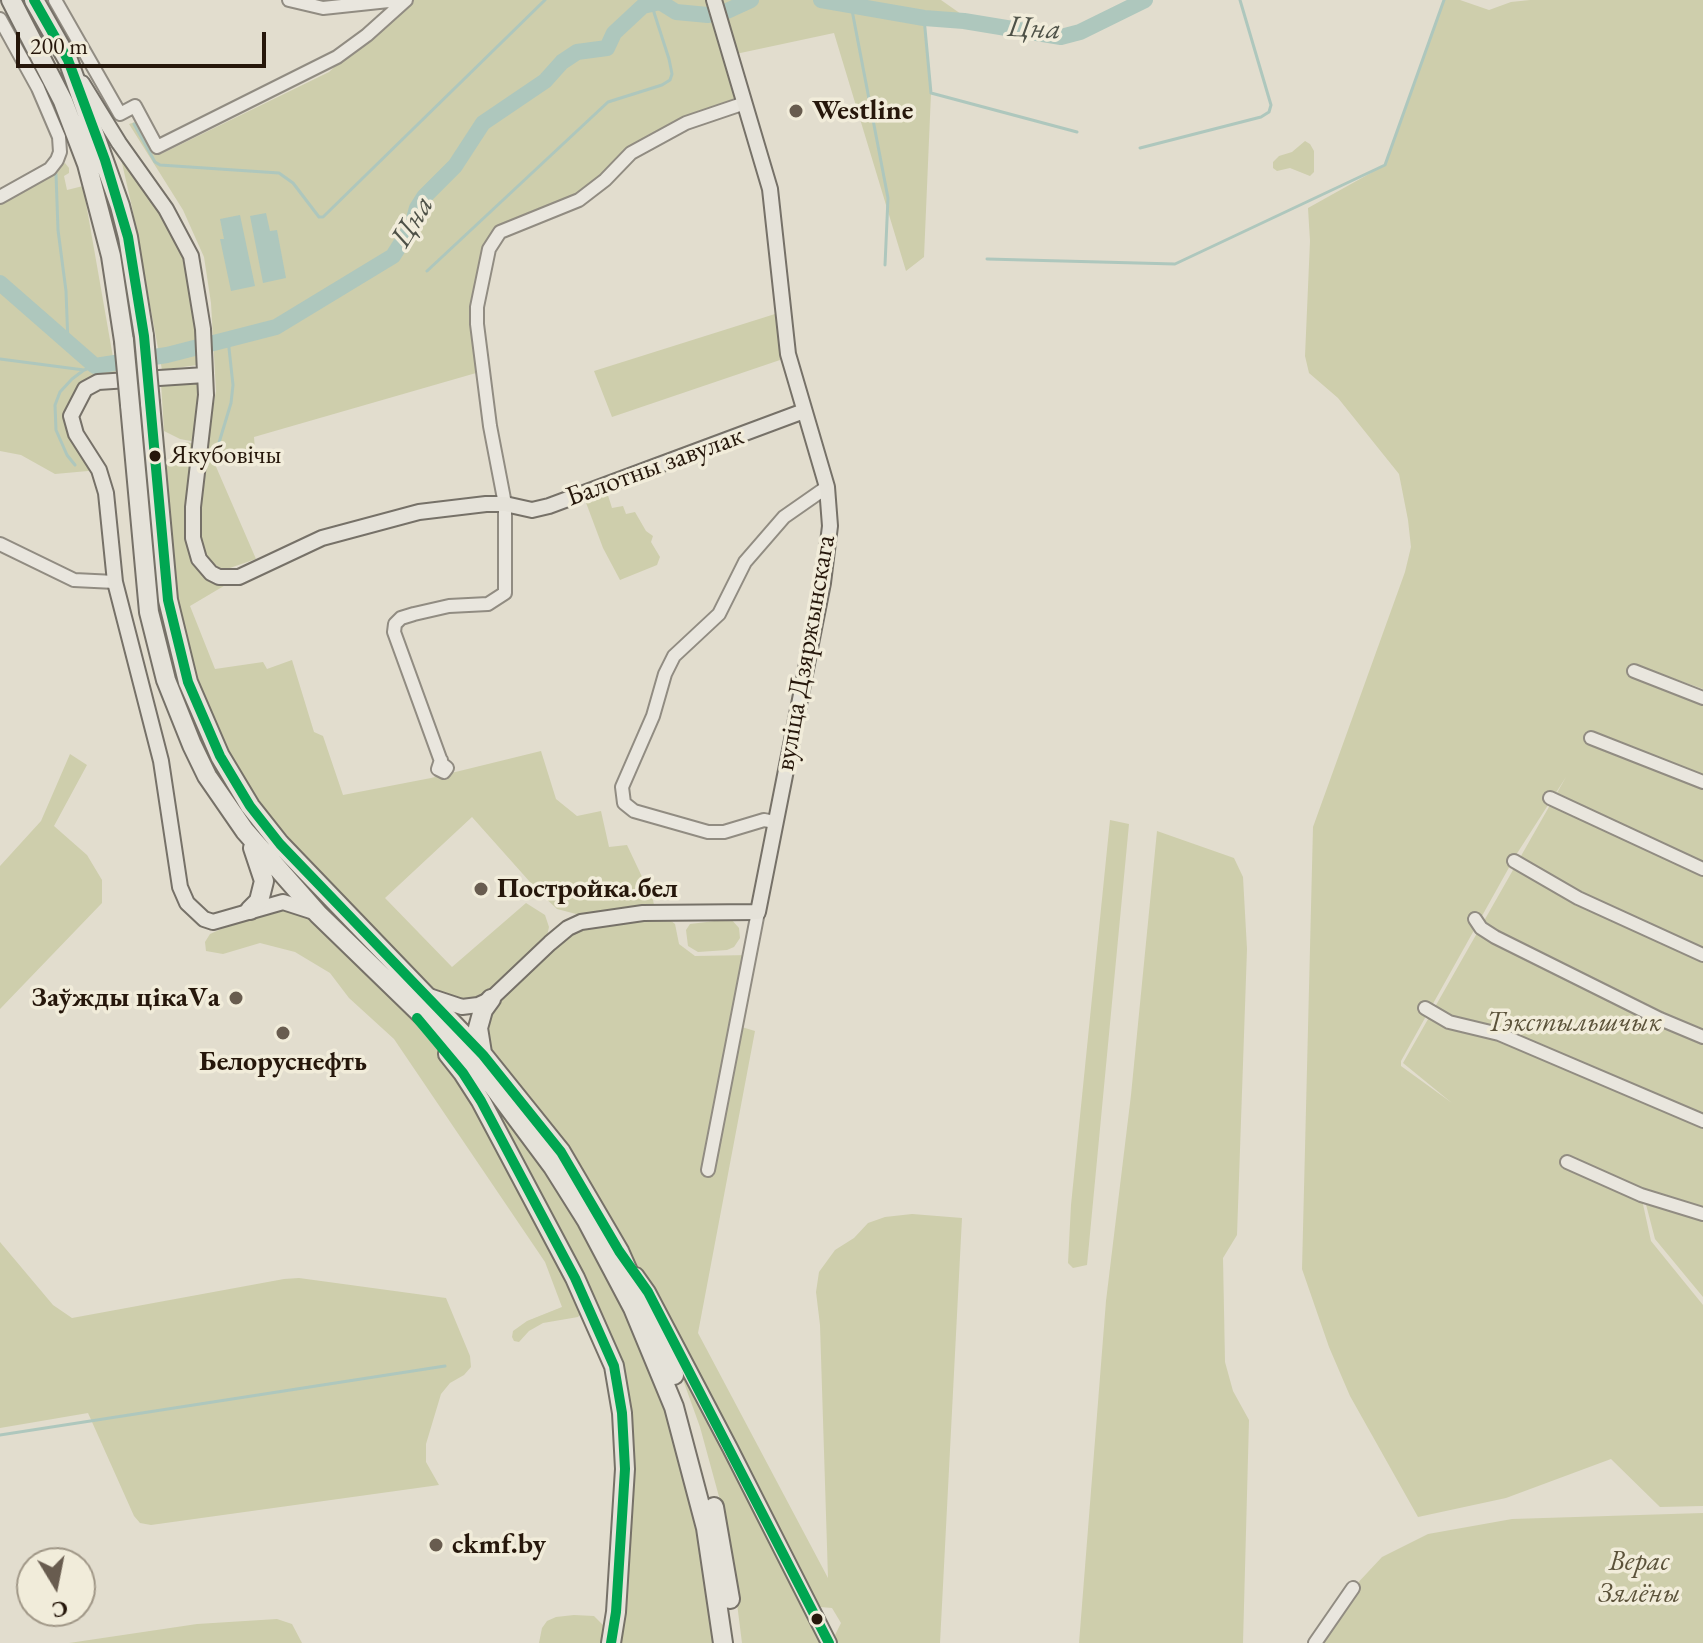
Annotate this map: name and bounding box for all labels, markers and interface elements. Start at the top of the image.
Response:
water label: Цна [1006,10,1062,48]
scale bar [20,16,270,66]
text: 200 m [30,30,88,61]
place label: Westline [812,94,913,128]
marker: Westline [787,102,805,120]
water label: Цна [384,190,442,254]
street label: Балотны завулак [562,419,748,515]
place label: Якубовічы [170,440,281,472]
marker: Якубовічы [147,448,163,464]
street label: вуліца Дзяржынскага [769,533,843,773]
place label: Постройка.бел [497,872,678,906]
marker: Постройка.бел [472,880,490,898]
place label: Заўжды цікаVа [31,981,220,1015]
marker: Заўжды цікаVа [227,989,245,1007]
park label: Тэкстыльшчык [1486,1006,1662,1040]
marker: Белоруснефть [274,1024,292,1042]
place label: Белоруснефть [199,1045,367,1079]
place label: ckmf.by [452,1528,546,1562]
marker: ckmf.by [427,1536,445,1554]
park label: Верас Зялёны [1598,1545,1680,1611]
north arrow [16,1547,96,1627]
text: С [50,1594,70,1625]
unlabelled marker [809,1611,825,1627]

